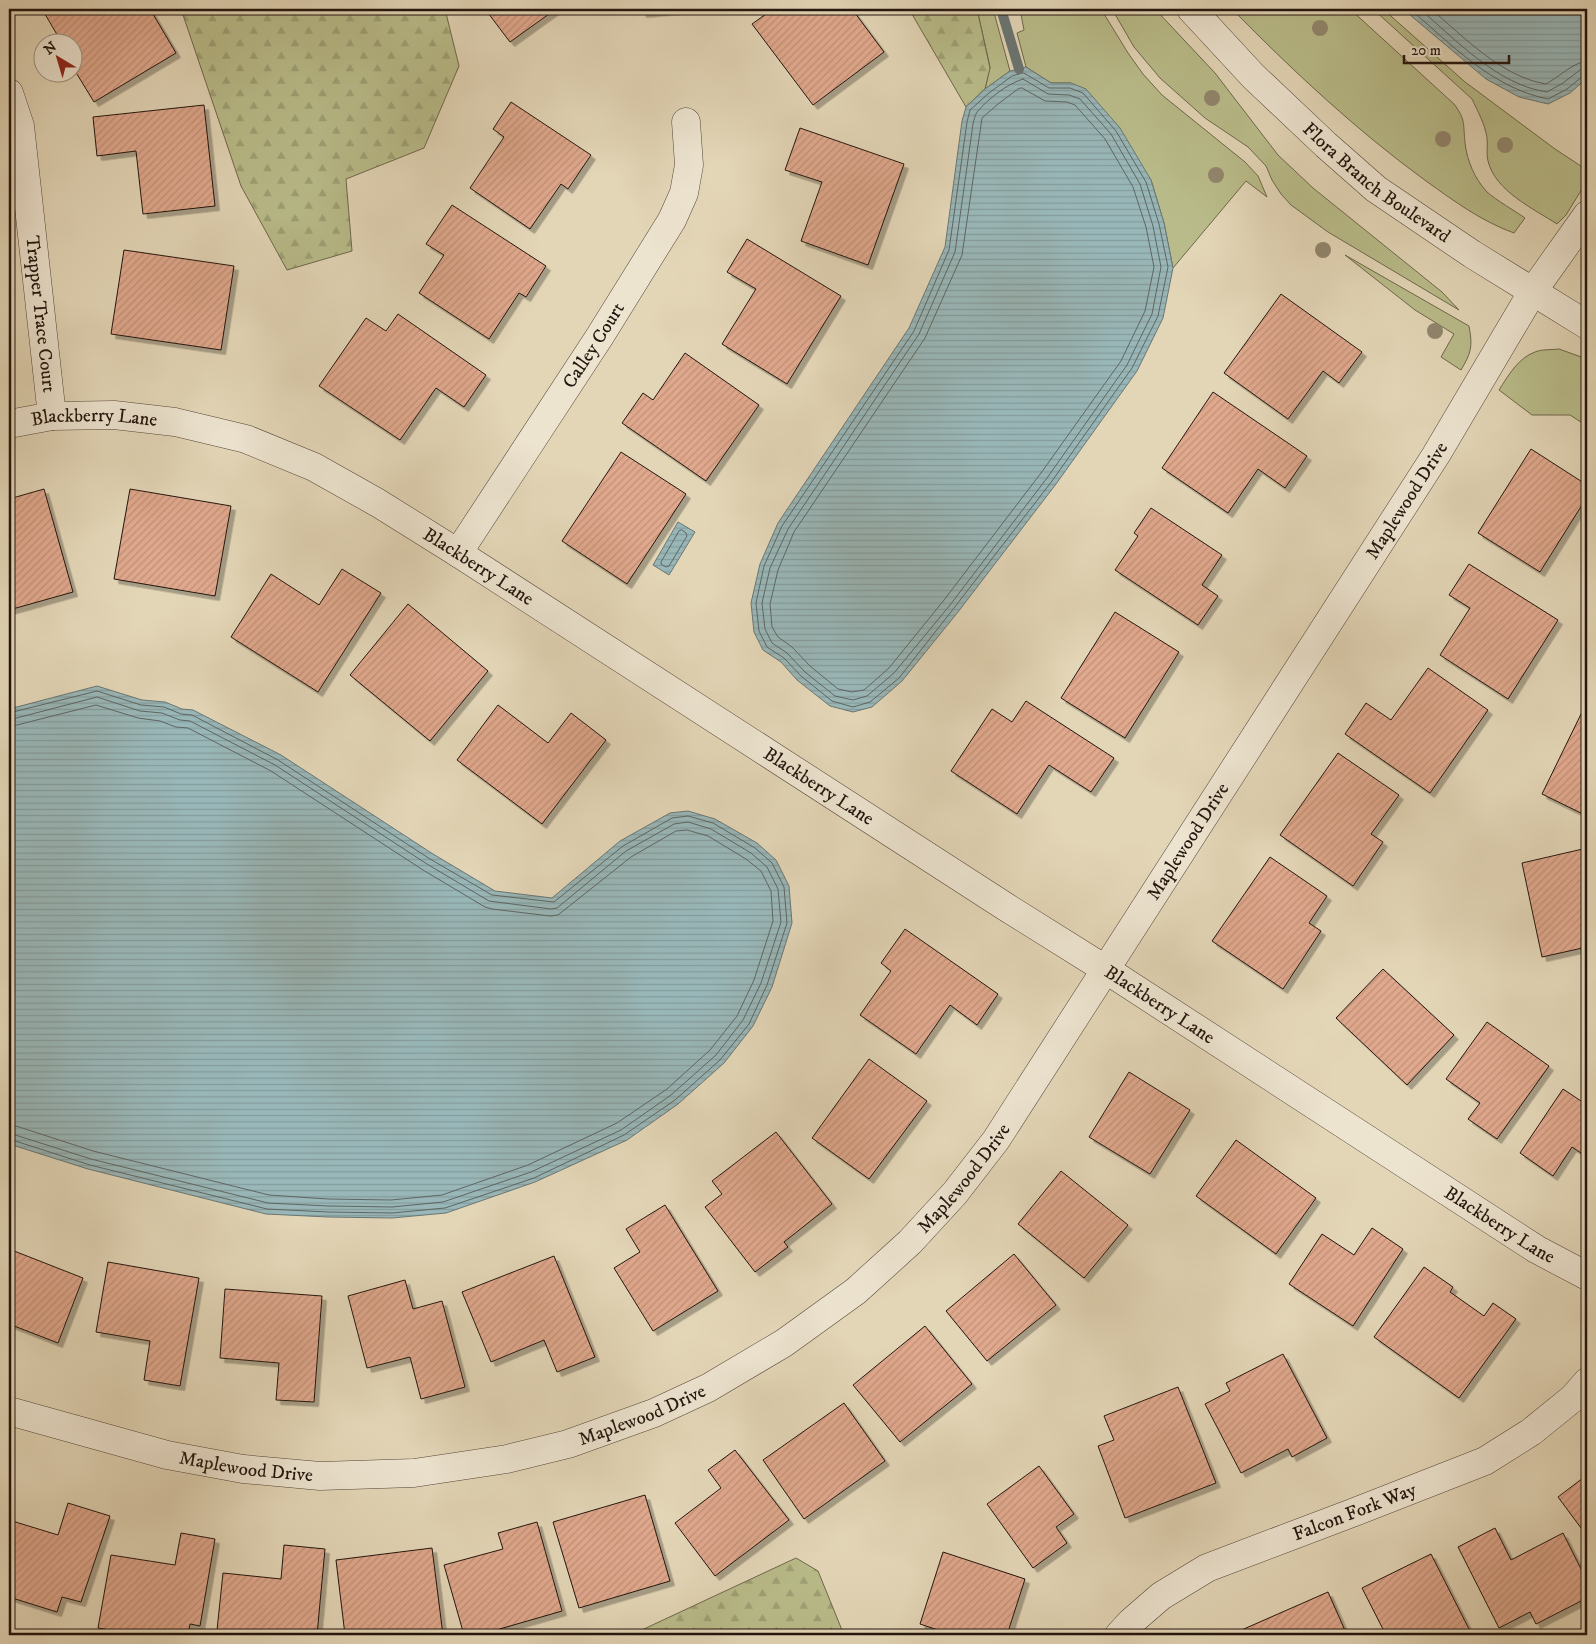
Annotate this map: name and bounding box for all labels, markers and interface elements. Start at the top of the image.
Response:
north arrow [32,32,82,82]
scale bar [1404,32,1508,64]
text: N [41,38,61,59]
text: 20 m [1411,41,1441,60]
street label: Flora Branch Boulevard [1298,118,1455,248]
street label: Trapper Trace Court [21,234,61,394]
street label: Calley Court [558,298,629,392]
street label: Blackberry Lane [29,403,159,431]
street label: Maplewood Drive [1361,438,1453,564]
street label: Blackberry Lane [419,523,538,610]
street label: Blackberry Lane [759,742,878,830]
street label: Maplewood Drive [1142,778,1234,904]
street label: Blackberry Lane [1100,960,1219,1049]
street label: Maplewood Drive [912,1119,1015,1238]
street label: Blackberry Lane [1440,1181,1559,1268]
street label: Maplewood Drive [575,1379,709,1451]
street label: Maplewood Drive [177,1446,314,1487]
street label: Falcon Fork Way [1290,1477,1420,1546]

